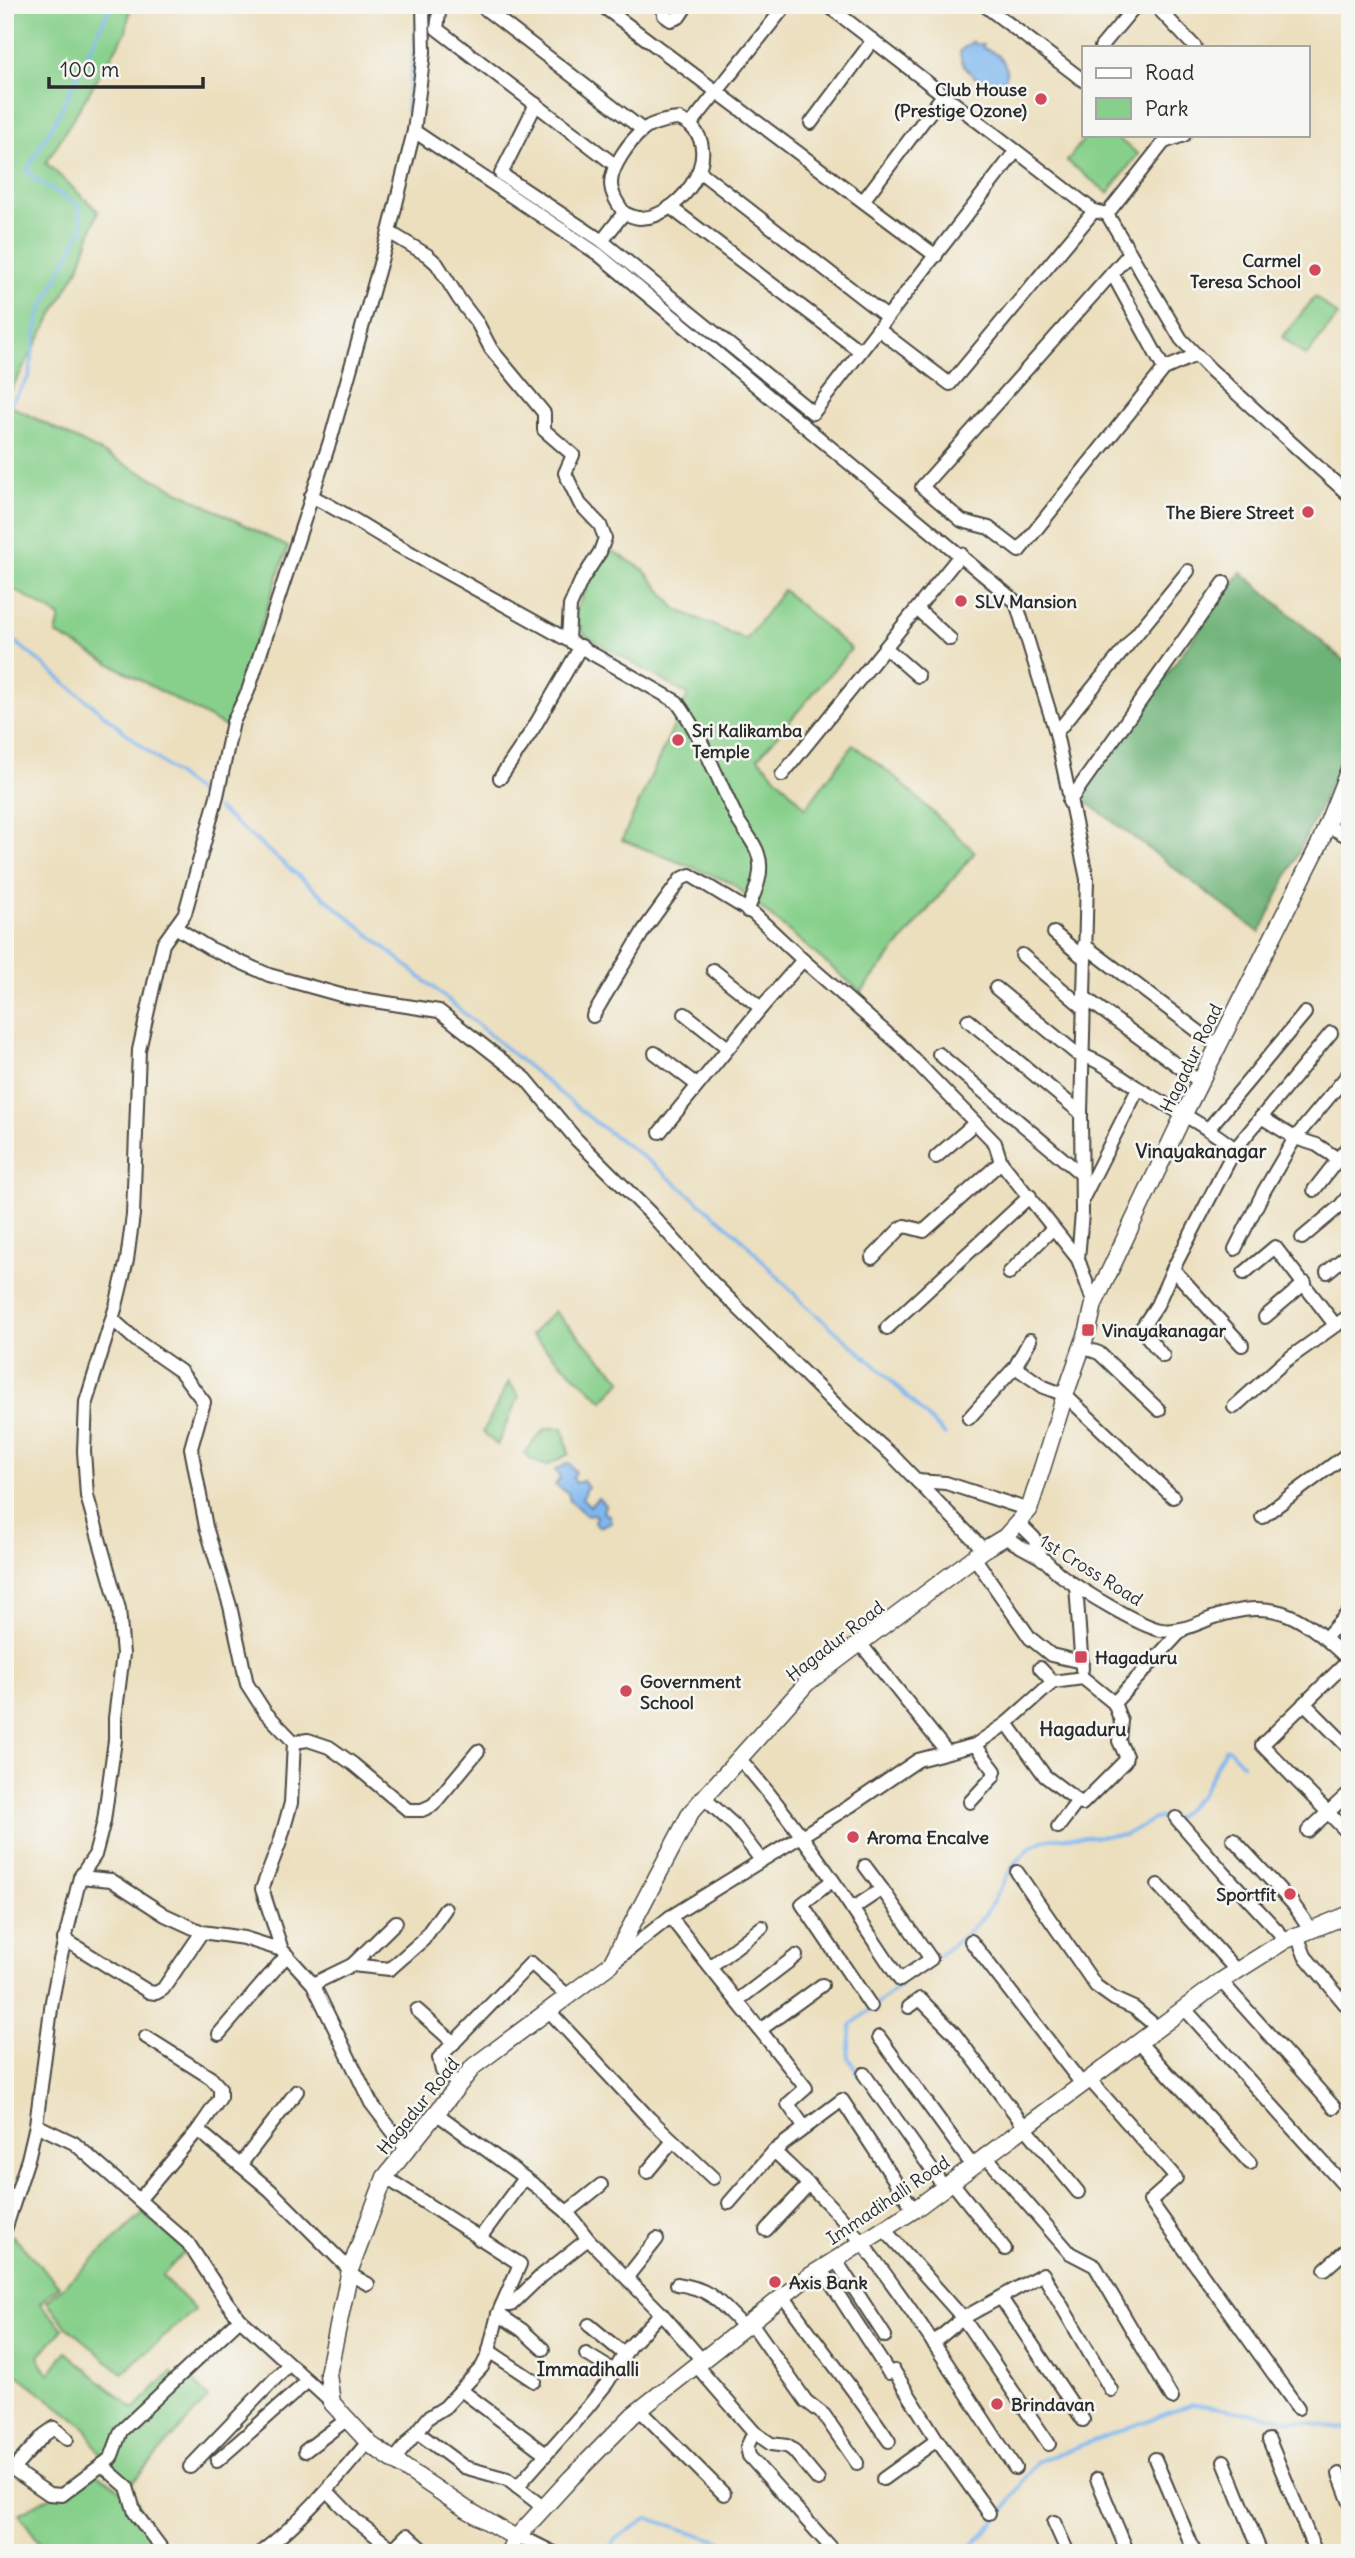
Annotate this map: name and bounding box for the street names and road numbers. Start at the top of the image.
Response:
street label: Hagadur Road [1155,999,1227,1116]
street label: 1st Cross Road [1035,1529,1147,1611]
street label: Hagadur Road [781,1595,889,1686]
street label: Hagadur Road [372,2052,464,2159]
street label: Immadihalli Road [822,2150,954,2250]

